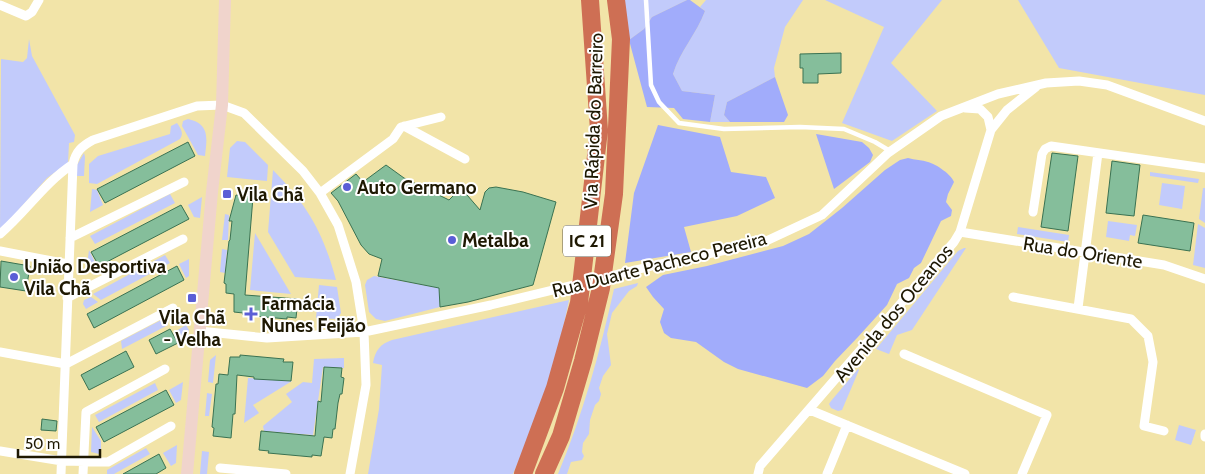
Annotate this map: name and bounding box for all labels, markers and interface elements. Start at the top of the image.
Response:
street label: Via Rápida do Barreiro [579,32,608,210]
place label: Auto Germano [357,176,477,199]
marker: Auto Germano [341,181,353,193]
place label: Vila Chã [237,183,304,206]
marker: Vila Chã [221,188,233,200]
road number: IC 21 [563,226,611,256]
street label: Rua Duarte Pacheco Pereira [550,227,769,302]
place label: Metalba [462,229,529,252]
street label: Rua do Oriente [1022,232,1145,273]
marker: Metalba [446,234,458,246]
street label: Avenida dos Oceanos [829,240,958,387]
place label: União Desportiva Vila Chã [24,255,167,300]
marker: União Desportiva Vila Chã [8,271,20,283]
marker: Vila Chã - Velha [186,292,198,304]
place label: Farmácia Nunes Feijão [261,292,366,337]
place label: Vila Chã - Velha [159,306,226,351]
marker: Farmácia Nunes Feijão [245,308,257,320]
scale bar [18,426,100,458]
text: 50 m [25,435,60,453]

